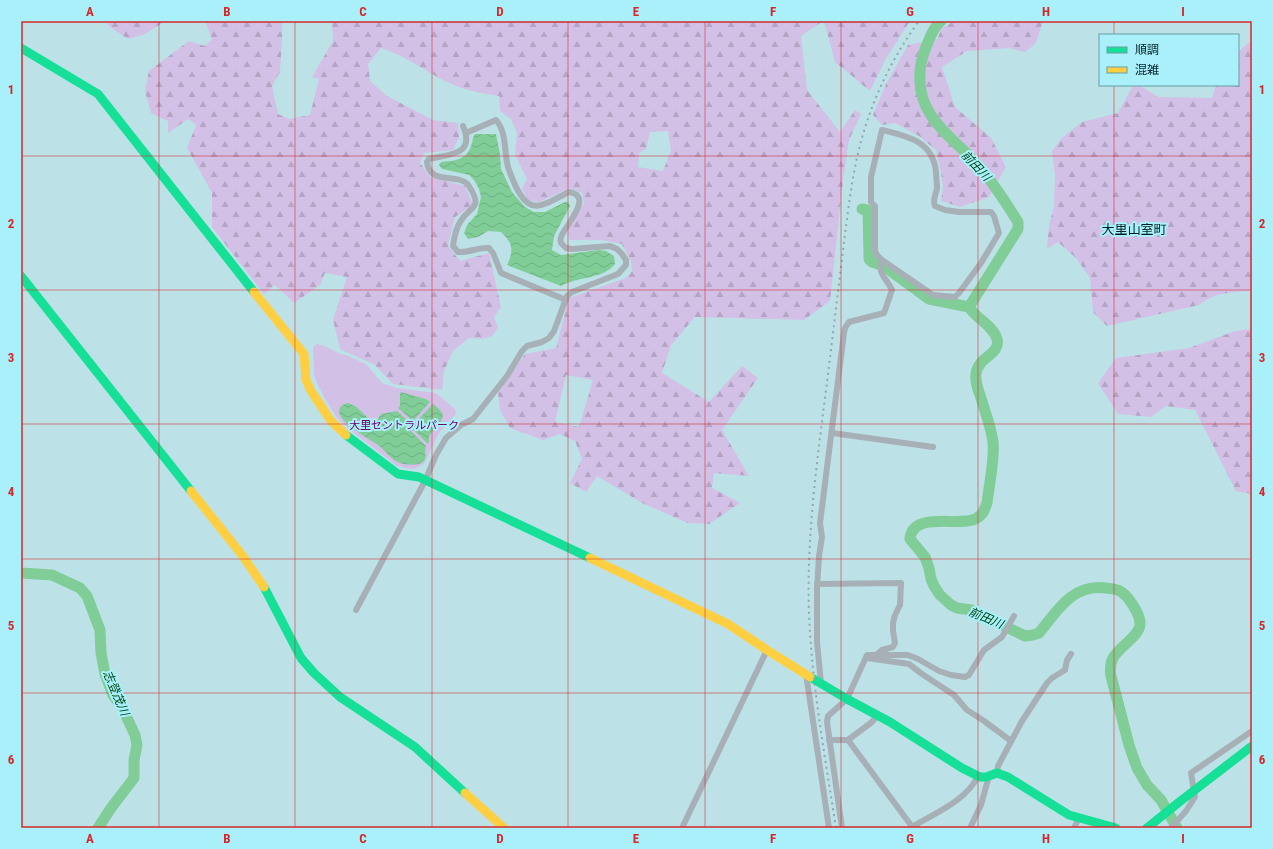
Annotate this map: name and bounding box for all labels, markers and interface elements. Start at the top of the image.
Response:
text: A [86,4,94,19]
text: B [223,4,231,19]
text: C [359,4,367,19]
text: D [496,4,504,19]
text: E [633,4,640,19]
text: F [770,4,776,19]
text: G [906,4,914,19]
text: H [1042,4,1050,19]
text: I [1181,4,1185,19]
legend [1099,34,1239,86]
text: 順調 [1135,43,1159,57]
text: 混雑 [1135,63,1159,77]
text: 1 [8,82,14,97]
text: 1 [1259,82,1265,97]
water label: 前田川 [959,148,995,185]
text: 2 [8,216,15,231]
text: 2 [1259,216,1266,231]
district label: 大里山室町 [1101,222,1167,237]
text: 3 [8,350,14,365]
text: 3 [1259,350,1265,365]
park label: 大里セントラルパーク [349,419,459,432]
text: 4 [8,484,15,499]
text: 4 [1259,484,1266,499]
water label: 前田川 [967,605,1007,632]
text: 5 [8,618,15,633]
text: 5 [1259,618,1266,633]
water label: 志登茂川 [100,668,133,720]
text: 6 [8,752,15,767]
text: 6 [1259,752,1266,767]
text: A [86,831,94,846]
text: B [223,831,231,846]
text: C [359,831,367,846]
text: D [496,831,504,846]
text: E [633,831,640,846]
text: F [770,831,776,846]
text: G [906,831,914,846]
text: H [1042,831,1050,846]
text: I [1181,831,1185,846]

